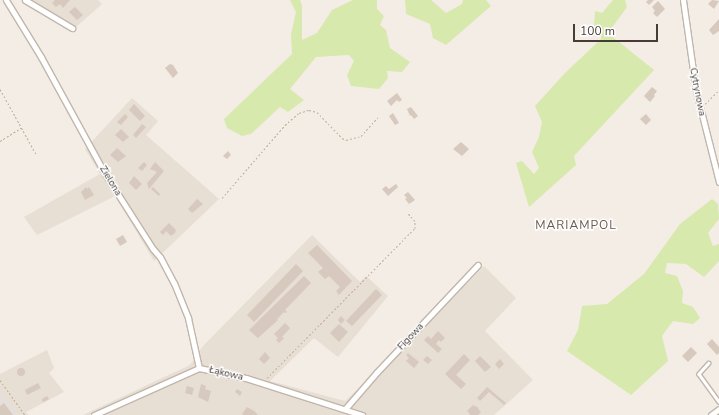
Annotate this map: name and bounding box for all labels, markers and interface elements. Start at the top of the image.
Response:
scale bar [575,16,660,42]
text: 100 m [580,23,615,39]
street label: Cytrynowa [686,67,708,117]
street label: Zielona [96,164,124,198]
district label: MARIAMPOL [535,219,617,233]
street label: Figowa [395,321,427,353]
street label: Łąkowa [208,364,244,384]

